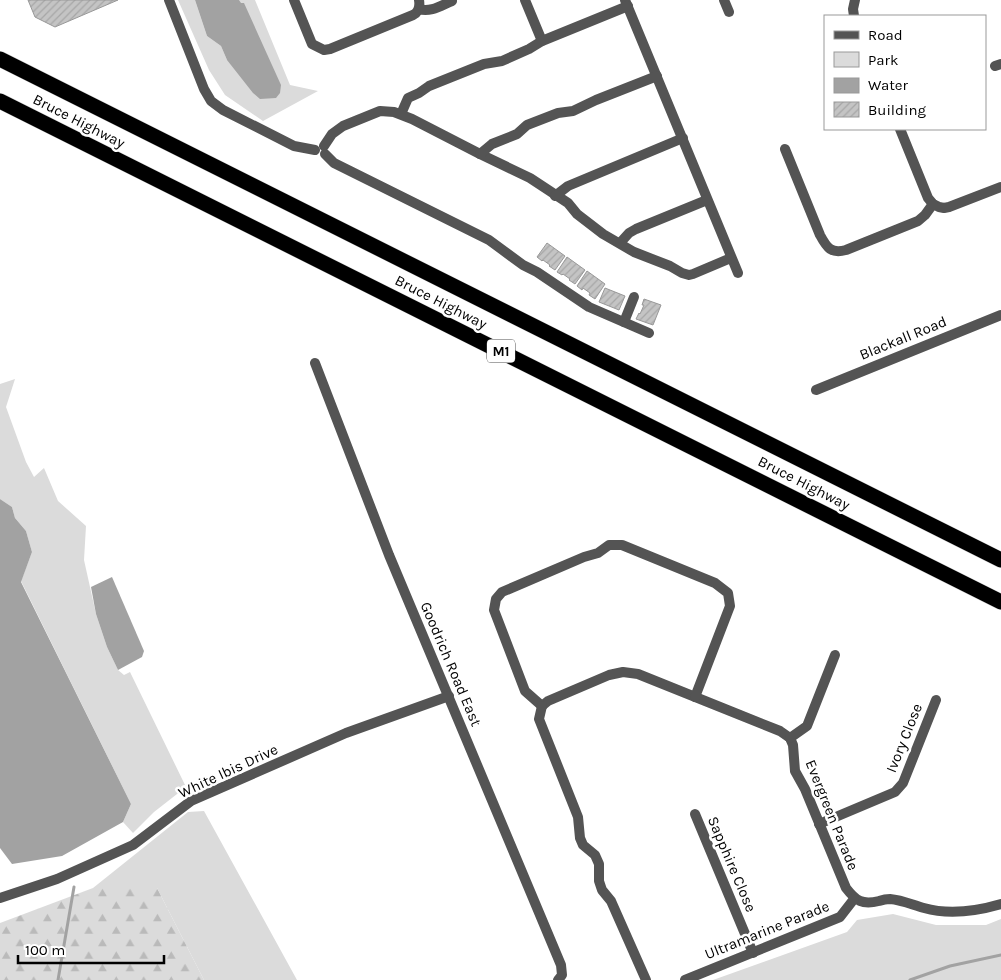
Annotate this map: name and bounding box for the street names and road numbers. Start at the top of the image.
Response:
street label: Bruce Highway [30,90,128,152]
street label: Bruce Highway [392,271,490,333]
street label: Blackall Road [857,312,949,364]
road number: M1 [487,340,515,362]
street label: Bruce Highway [755,452,853,514]
street label: Goodrich Road East [417,599,486,729]
street label: Ivory Close [882,701,926,775]
street label: White Ibis Drive [175,740,281,802]
street label: Evergreen Parade [802,757,862,873]
street label: Sapphire Close [704,813,760,915]
street label: Ultramarine Parade [702,897,832,963]

